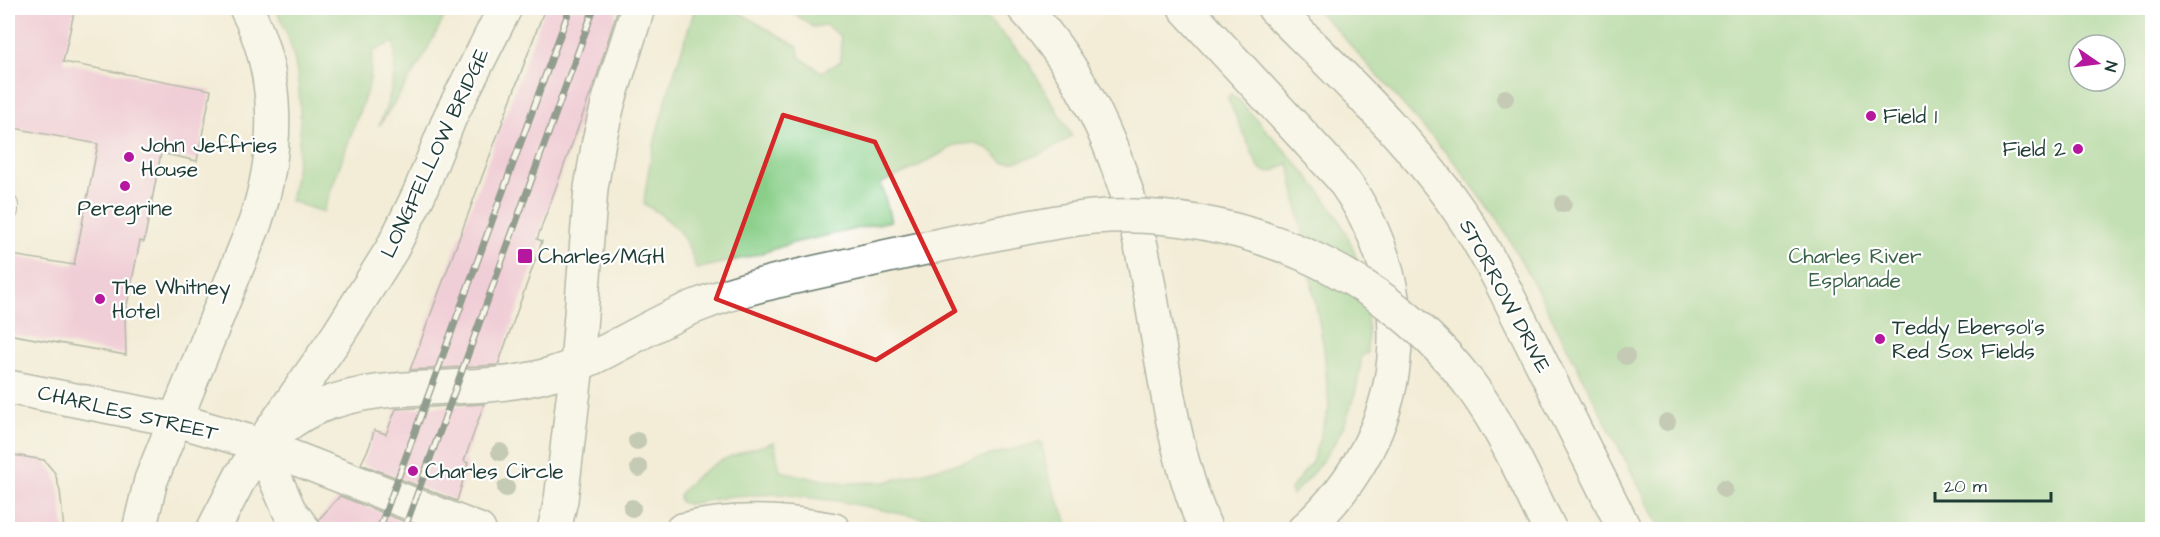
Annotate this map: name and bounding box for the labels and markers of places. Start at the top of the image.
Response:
place label: Field 1 [1883,102,1938,131]
marker: Field 1 [1864,109,1878,123]
place label: John Jeffries House [141,131,277,184]
place label: Field 2 [2002,135,2066,164]
marker: Field 2 [2071,142,2085,156]
marker: John Jeffries House [122,150,136,164]
marker: Peregrine [118,179,132,193]
place label: Peregrine [77,194,173,225]
place label: Charles/MGH [538,242,665,271]
marker: Charles/MGH [516,247,534,265]
place label: The Whitney Hotel [112,273,231,326]
marker: The Whitney Hotel [93,292,107,306]
place label: Teddy Ebersol's Red Sox Fields [1892,313,2045,366]
marker: Teddy Ebersol's Red Sox Fields [1873,332,1887,346]
place label: Charles Circle [425,457,564,486]
marker: Charles Circle [406,464,420,478]

